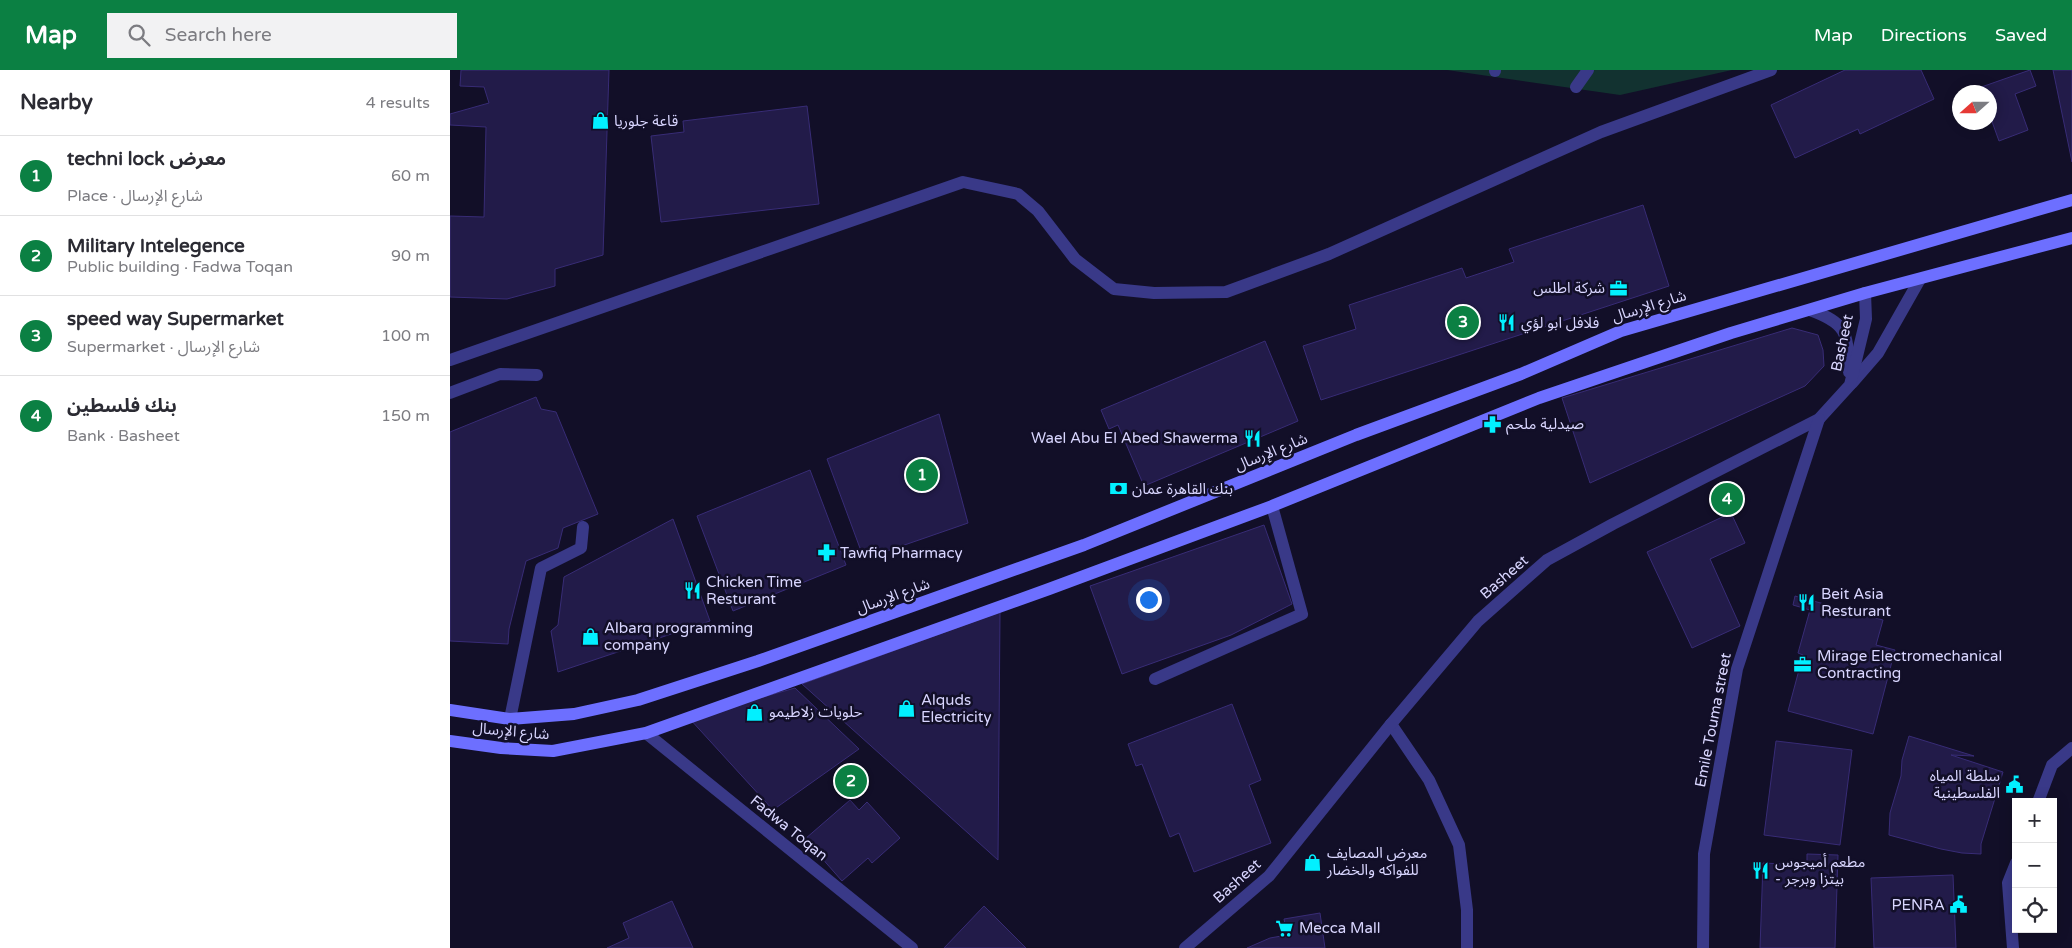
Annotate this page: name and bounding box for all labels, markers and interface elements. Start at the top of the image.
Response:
search box [107,13,457,58]
text: Map [25,21,77,50]
icon: search [125,21,153,49]
text: Search here [165,24,272,46]
text: Map [1814,24,1853,46]
text: Directions [1881,24,1967,46]
text: Saved [1995,24,2047,46]
north arrow [1952,85,1997,130]
text: Nearby [20,90,93,115]
text: 4 results [366,93,430,113]
shop icon: قاعة جلوريا [590,111,610,131]
place label: قاعة جلوريا [614,112,678,130]
text: techni lock معرض [67,148,226,170]
text: 1 [31,166,41,186]
text: 60 m [391,166,430,186]
text: Place · شارع الإرسال [67,186,203,206]
text: Military Intelegence [67,235,245,257]
text: 2 [31,246,41,266]
text: 90 m [391,246,430,266]
text: Public building · Fadwa Toqan [67,257,293,277]
office icon: شركة اطلس [1609,278,1629,298]
place label: شركة اطلس [1533,279,1605,297]
street label: شارع الإرسال [1610,286,1690,329]
pin: 3 [1447,303,1479,341]
text: speed way Supermarket [67,308,284,330]
restaurant icon: فلافل ابو لؤي [1497,313,1517,333]
street label: Basheet [1827,313,1857,373]
place label: فلافل ابو لؤي [1521,314,1600,334]
text: 3 [31,326,41,346]
text: 100 m [381,326,430,346]
text: Supermarket · شارع الإرسال [67,337,260,357]
text: بنك فلسطين [67,395,177,417]
text: 4 [31,406,41,426]
text: 150 m [381,406,430,426]
pharmacy icon: صيدلية ملحم [1482,414,1502,434]
place label: صيدلية ملحم [1506,415,1584,435]
text: Bank · Basheet [67,426,180,446]
restaurant icon: Wael Abu El Abed Shawerma [1242,428,1262,448]
place label: Wael Abu El Abed Shawerma [1031,429,1238,447]
street label: شارع الإرسال [1232,429,1311,478]
pin: 1 [906,456,938,494]
bank icon: بنك القاهرة عمان [1108,479,1128,499]
place label: بنك القاهرة عمان [1132,480,1233,498]
pin: 4 [1711,480,1743,518]
pharmacy icon: Tawfiq Pharmacy [816,543,836,563]
place label: Tawfiq Pharmacy [840,544,963,562]
street label: Basheet [1476,551,1532,603]
place label: Chicken Time Resturant [706,573,802,608]
street label: شارع الإرسال [854,574,934,620]
restaurant icon: Chicken Time Resturant [682,581,702,601]
place label: Beit Asia Resturant [1821,585,1891,620]
your location [1136,587,1162,613]
restaurant icon: Beit Asia Resturant [1797,593,1817,613]
place label: Albarq programming company [604,619,753,654]
shop icon: Albarq programming company [580,627,600,647]
place label: Mirage Electromechanical Contracting [1817,647,2002,682]
street label: Emile Touma street [1691,651,1735,789]
office icon: Mirage Electromechanical Contracting [1793,655,1813,675]
place label: Alquds Electricity [921,691,991,726]
shop icon: Alquds Electricity [897,699,917,719]
shop icon: حلويات زلاطيمو [745,702,765,722]
place label: حلويات زلاطيمو [769,703,863,721]
street label: شارع الإرسال [472,719,550,746]
pin: 2 [835,762,867,800]
place label: سلطة المياه الفلسطينية [1930,767,2000,802]
public building icon: سلطة المياه الفلسطينية [2004,775,2024,795]
street label: Fadwa Toqan [747,791,831,865]
map controls [2012,798,2057,933]
button: + [2012,798,2057,843]
button: − [2012,843,2057,888]
place label: معرض المصايف للفواكه والخضار [1326,844,1427,879]
shop icon: معرض المصايف للفواكه والخضار [1303,852,1323,872]
place label: مطعم أميجوس - بيتزا وبرجر [1775,853,1865,888]
street label: Basheet [1209,855,1265,907]
restaurant icon: مطعم أميجوس - بيتزا وبرجر [1751,861,1771,881]
button: locate [2012,888,2057,933]
public building icon: PENRA [1949,895,1969,915]
place label: PENRA [1891,896,1945,914]
supermarket icon: Mecca Mall [1275,918,1295,938]
place label: Mecca Mall [1299,919,1380,937]

